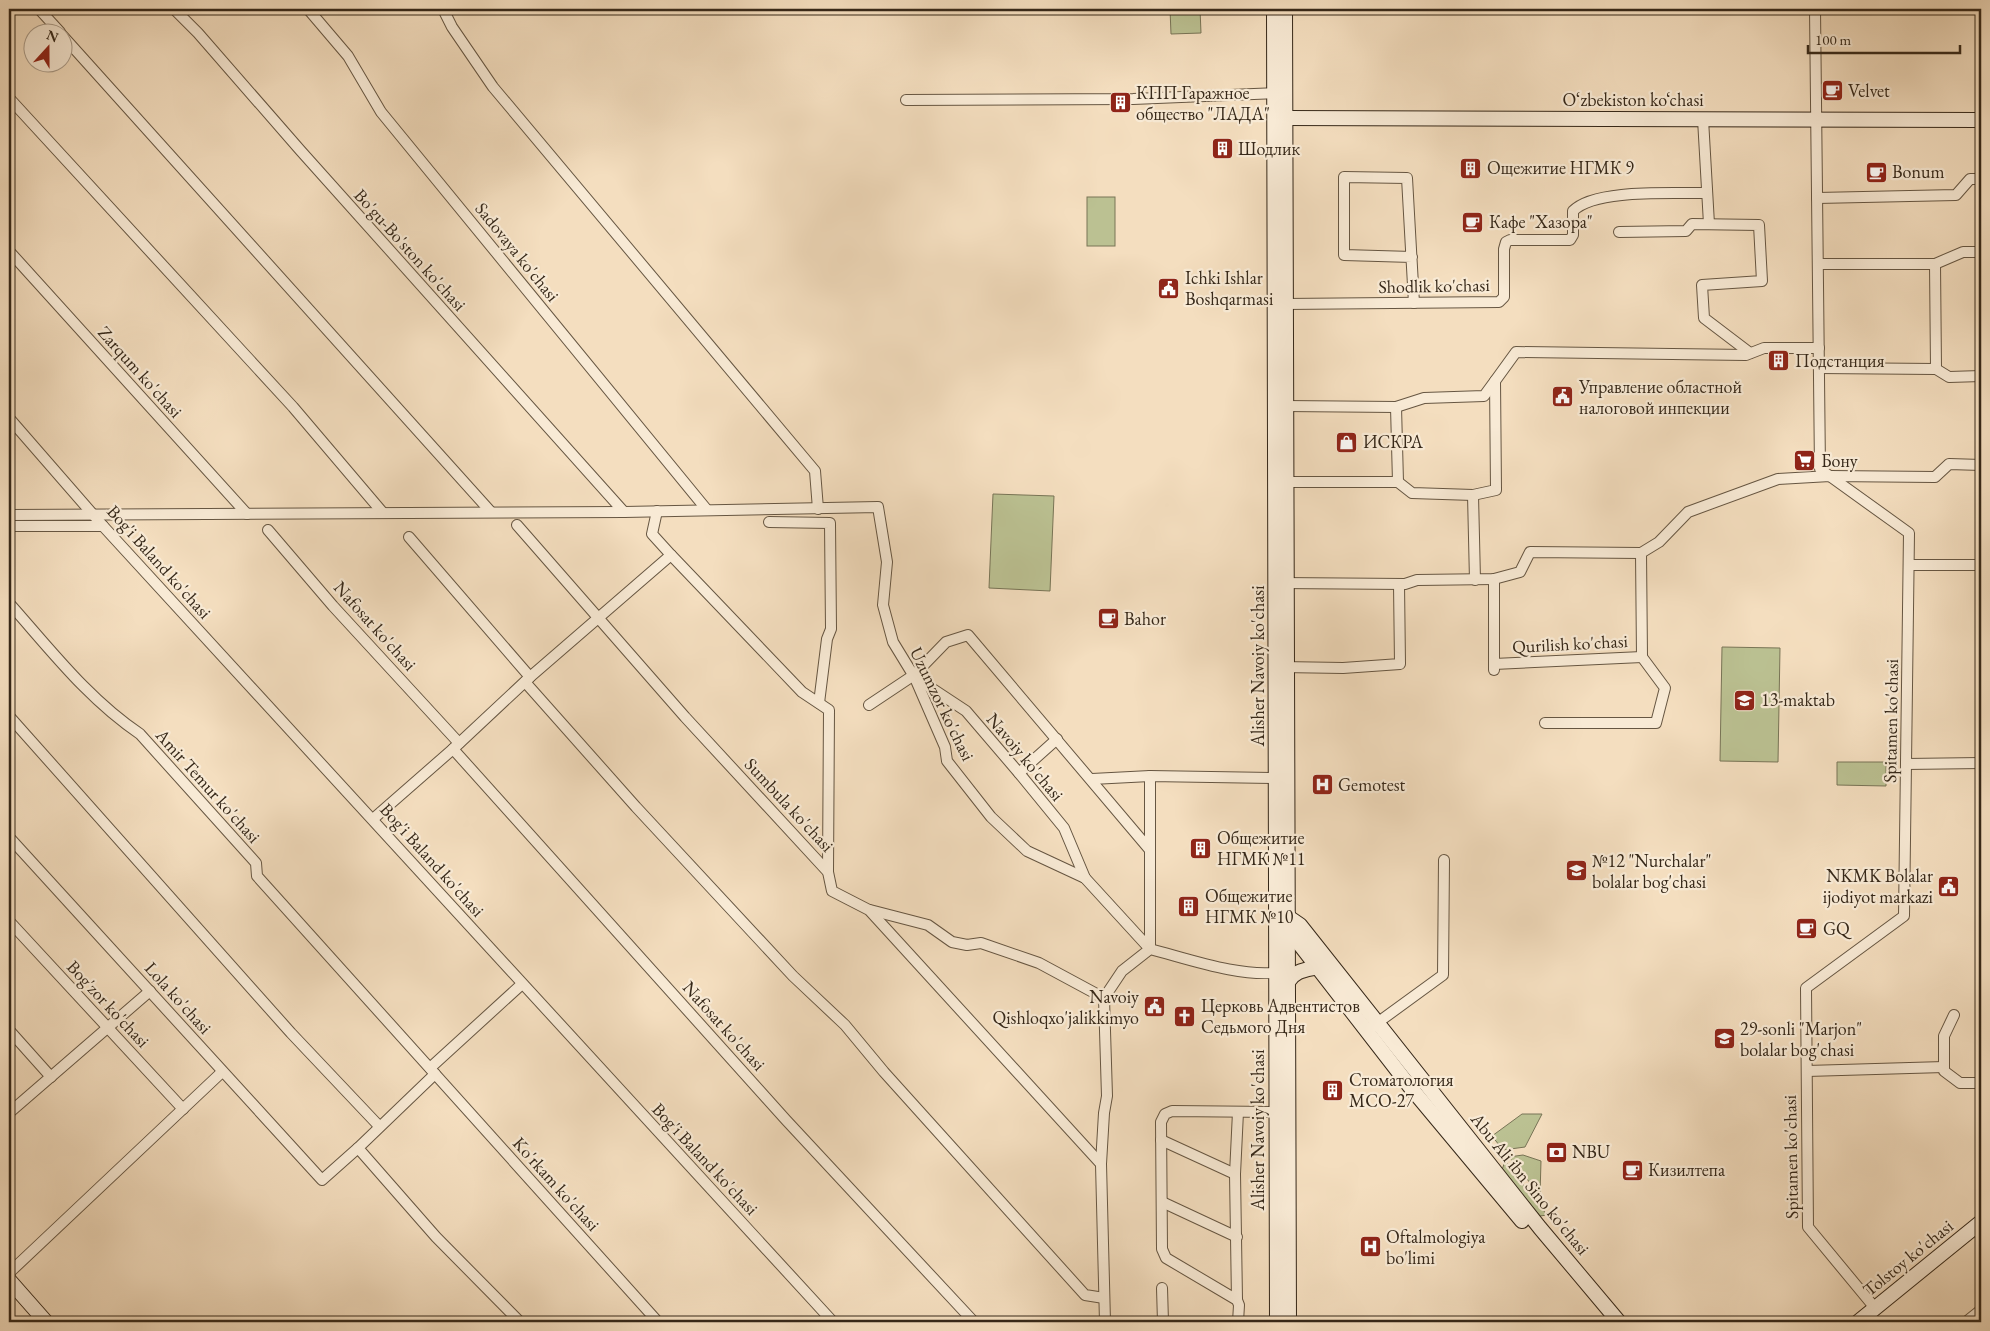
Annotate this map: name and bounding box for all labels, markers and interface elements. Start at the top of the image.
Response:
north arrow [22,22,72,72]
scale bar [1808,22,1960,54]
text: N [44,25,62,47]
text: 100 m [1815,30,1852,49]
cafe icon: Velvet [1820,79,1844,103]
place label: Velvet [1848,79,1890,102]
place label: КПП Гаражное общество "ЛАДА" [1136,81,1270,125]
street label: O‘zbekiston ko‘chasi [1562,88,1704,111]
building icon: КПП Гаражное общество "ЛАДА" [1108,91,1132,115]
building icon: Шодлик [1210,137,1234,161]
place label: Шодлик [1238,137,1300,160]
building icon: Ощежитие НГМК 9 [1459,156,1483,180]
place label: Ощежитие НГМК 9 [1487,156,1634,179]
cafe icon: Bonum [1864,160,1888,184]
place label: Bonum [1892,160,1944,183]
street label: Bo'gu-Bo'ston ko'chasi [349,184,472,316]
street label: Sadovaya ko'chasi [470,197,565,307]
cafe icon: Кафе "Хазора" [1461,210,1485,234]
place label: Кафе "Хазора" [1489,210,1593,233]
place label: Ichki Ishlar Boshqarmasi [1185,266,1274,310]
street label: Shodlik ko'chasi [1378,273,1490,298]
public building icon: Ichki Ishlar Boshqarmasi [1157,276,1181,300]
street label: Zarqum ko'chasi [93,321,188,423]
building icon: Подстанция [1767,349,1791,373]
place label: Подстанция [1795,349,1885,372]
place label: Управление областной налоговой инпекции [1578,375,1742,419]
public building icon: Управление областной налоговой инпекции [1551,385,1575,409]
shop icon: ИСКРА [1335,430,1359,454]
place label: ИСКРА [1363,430,1423,453]
supermarket icon: Бону [1793,449,1817,473]
place label: Бону [1821,449,1858,472]
street label: Bog'i Baland ko'chasi [102,500,217,624]
street label: Nafosat ko'chasi [329,576,422,676]
street label: Alisher Navoiy ko'chasi [1246,585,1269,748]
cafe icon: Bahor [1096,607,1120,631]
place label: Bahor [1124,607,1166,630]
street label: Qurilish ko'chasi [1511,629,1629,658]
street label: Uzumzor ko'chasi [905,643,980,765]
street label: Spitamen ko'chasi [1878,658,1903,783]
school or university icon: 13-maktab [1733,688,1757,712]
place label: 13-maktab [1761,688,1835,711]
street label: Navoiy ko'chasi [982,708,1069,806]
street label: Amir Temur ko'chasi [150,723,266,848]
street label: Sumbula ko'chasi [740,753,839,857]
hospital icon: Gemotest [1310,773,1334,797]
place label: Gemotest [1338,773,1406,796]
street label: Bog'i Baland ko'chasi [375,798,490,922]
place label: Общежитие НГМК №11 [1217,826,1306,870]
building icon: Общежитие НГМК №11 [1189,836,1213,860]
place label: №12 "Nurchalar" bolalar bog'chasi [1592,849,1711,893]
school or university icon: №12 "Nurchalar" bolalar bog'chasi [1564,859,1588,883]
place label: NKMK Bolalar ijodiyot markazi [1823,864,1934,908]
public building icon: NKMK Bolalar ijodiyot markazi [1937,874,1961,898]
place label: Общежитие НГМК №10 [1205,884,1294,928]
building icon: Общежитие НГМК №10 [1177,894,1201,918]
cafe icon: GQ [1795,917,1819,941]
place label: GQ [1823,917,1852,940]
street label: Bog'zor ko'chasi [62,955,155,1053]
street label: Lola ko'chasi [140,957,217,1039]
street label: Nafosat ko'chasi [678,976,771,1076]
place label: Navoiy Qishloqxo'jalikkimyo [992,985,1139,1029]
place label: Церковь Адвентистов Седьмого Дня [1201,994,1360,1038]
public building icon: Navoiy Qishloqxo'jalikkimyo [1143,995,1167,1019]
church icon: Церковь Адвентистов Седьмого Дня [1173,1004,1197,1028]
place label: 29-sonli "Marjon" bolalar bog'chasi [1740,1017,1862,1061]
school or university icon: 29-sonli "Marjon" bolalar bog'chasi [1712,1027,1736,1051]
street label: Alisher Navoiy ko'chasi [1246,1049,1269,1212]
place label: Стоматология МСО-27 [1349,1068,1454,1112]
building icon: Стоматология МСО-27 [1321,1078,1345,1102]
street label: Spitamen ko'chasi [1778,1094,1803,1219]
street label: Bog'i Baland ko'chasi [647,1098,764,1220]
street label: Abu Ali ibn Sino ko'chasi [1465,1107,1595,1260]
street label: Ko'rkam ko'chasi [508,1132,605,1236]
bank icon: NBU [1544,1140,1568,1164]
place label: NBU [1572,1140,1611,1163]
cafe icon: Кизилтепа [1620,1158,1644,1182]
place label: Кизилтепа [1648,1158,1726,1181]
street label: Tolstoy ko'chasi [1858,1214,1958,1301]
place label: Oftalmologiya bo'limi [1386,1225,1486,1269]
hospital icon: Oftalmologiya bo'limi [1358,1235,1382,1259]

